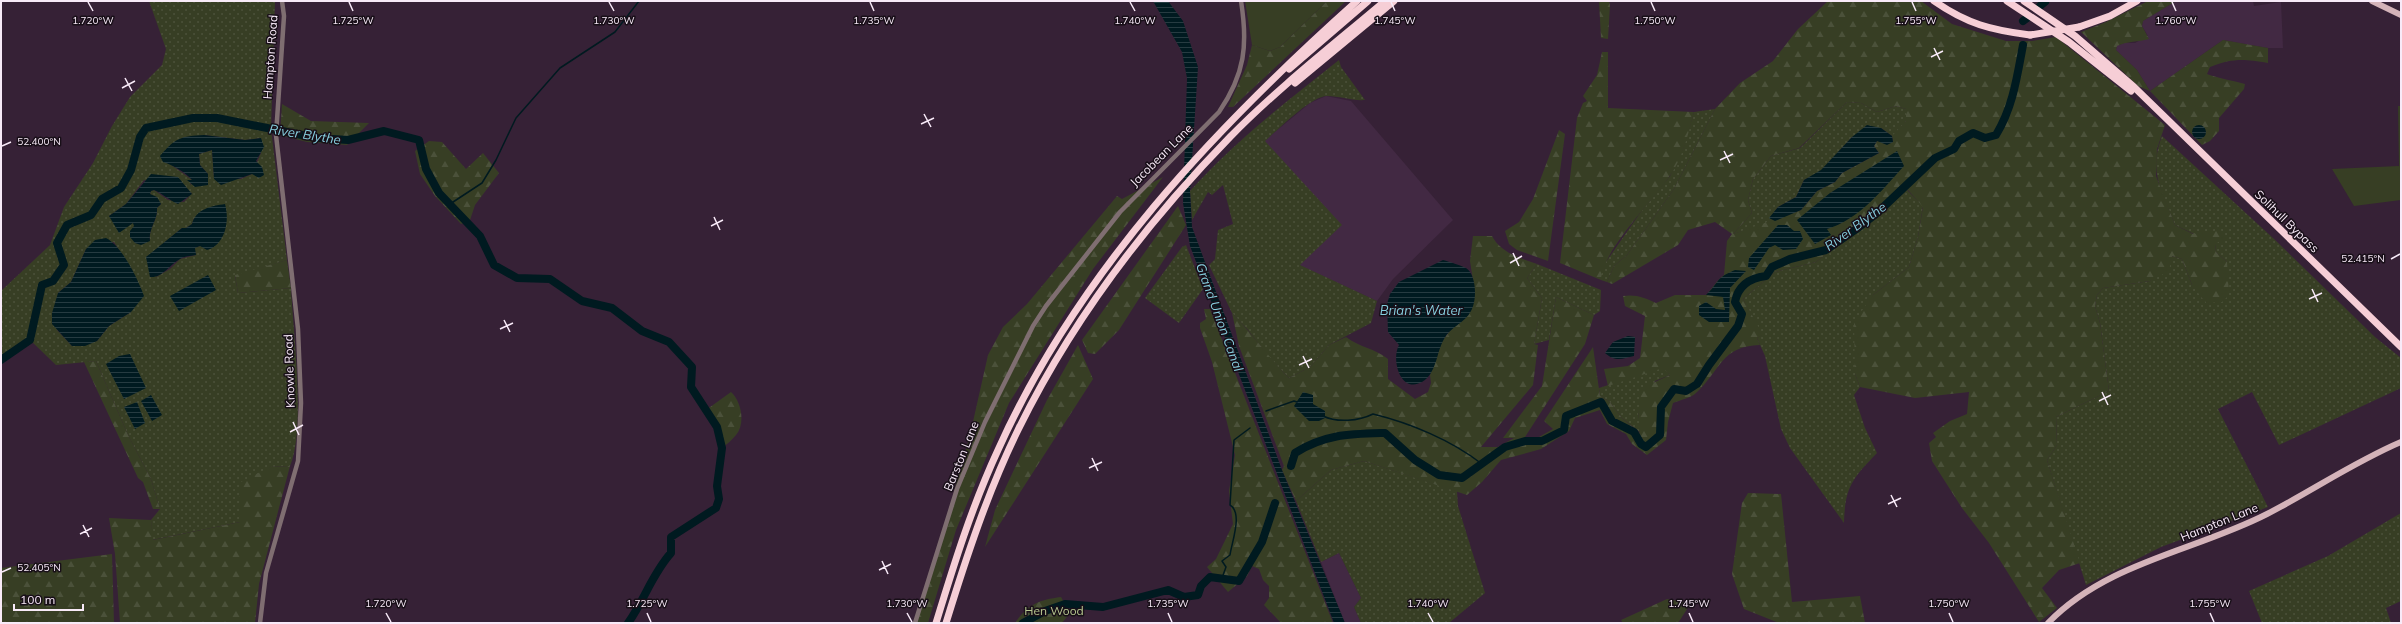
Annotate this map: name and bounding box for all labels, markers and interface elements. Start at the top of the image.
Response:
text: 1.720°W [72,14,114,27]
street label: Hampton Road [260,14,280,100]
text: 1.725°W [332,14,374,27]
text: 1.730°W [593,14,635,27]
text: 1.735°W [853,14,895,27]
text: 1.740°W [1114,14,1156,27]
text: 1.745°W [1374,14,1416,27]
text: 1.750°W [1634,14,1676,27]
text: 1.755°W [1895,14,1937,27]
text: 1.760°W [2155,14,2197,27]
water label: River Blythe [268,120,342,148]
street label: Jacobean Lane [1127,121,1195,189]
text: 52.400°N [17,135,61,148]
street label: Solihull Bypass [2252,187,2322,255]
water label: River Blythe [1821,198,1889,254]
text: 52.415°N [2341,252,2385,265]
water label: Grand Union Canal [1193,261,1247,374]
water label: Brian's Water [1380,302,1464,318]
street label: Knowle Road [280,334,298,408]
street label: Barston Lane [940,419,982,493]
street label: Hampton Lane [2178,500,2260,544]
text: 52.405°N [17,561,61,574]
scale bar [14,586,83,612]
text: 100 m [20,592,55,607]
text: 1.720°W [365,597,407,610]
text: 1.725°W [626,597,668,610]
text: 1.730°W [886,597,928,610]
text: 1.735°W [1147,597,1189,610]
text: 1.740°W [1407,597,1449,610]
text: 1.745°W [1668,597,1710,610]
text: 1.750°W [1928,597,1970,610]
text: 1.755°W [2189,597,2231,610]
park label: Hen Wood [1024,603,1084,618]

